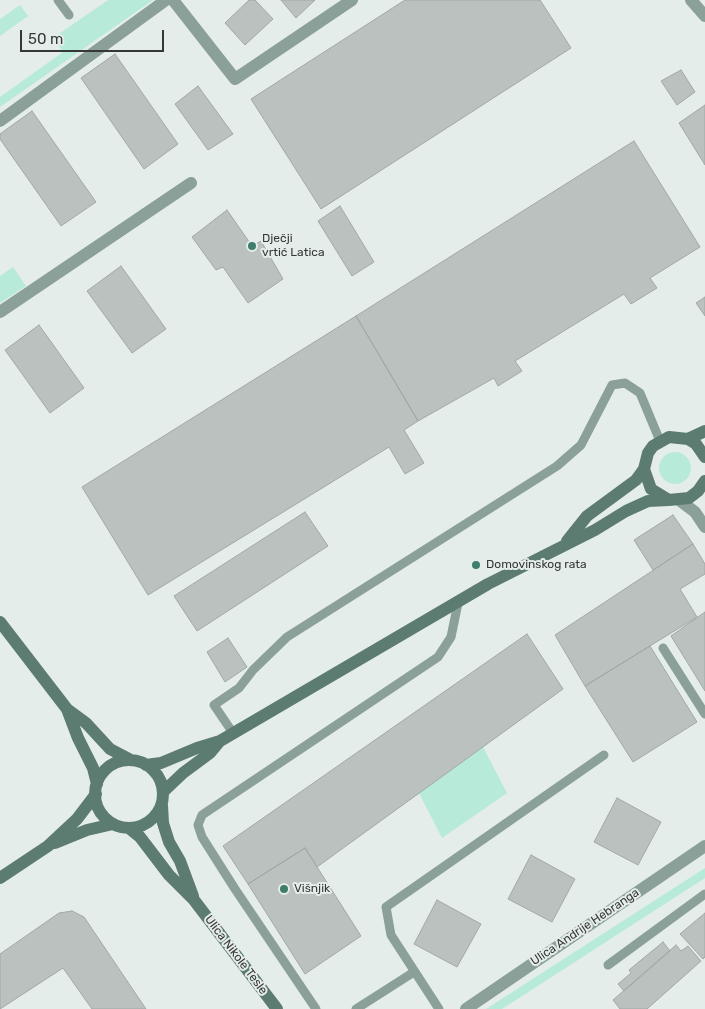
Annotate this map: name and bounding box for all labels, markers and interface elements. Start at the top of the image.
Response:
scale bar [22,20,166,52]
text: 50 m [28,30,63,48]
place label: Dječji vrtić Latica [262,232,325,260]
marker: Dječji vrtić Latica [246,240,258,252]
place label: Domovinskog rata [486,558,587,572]
marker: Domovinskog rata [470,559,482,571]
place label: Višnjik [294,882,330,896]
marker: Višnjik [278,883,290,895]
street label: Ulica Andrije Hebranga [528,885,642,969]
street label: Ulica Nikole Tesle [202,913,270,997]

